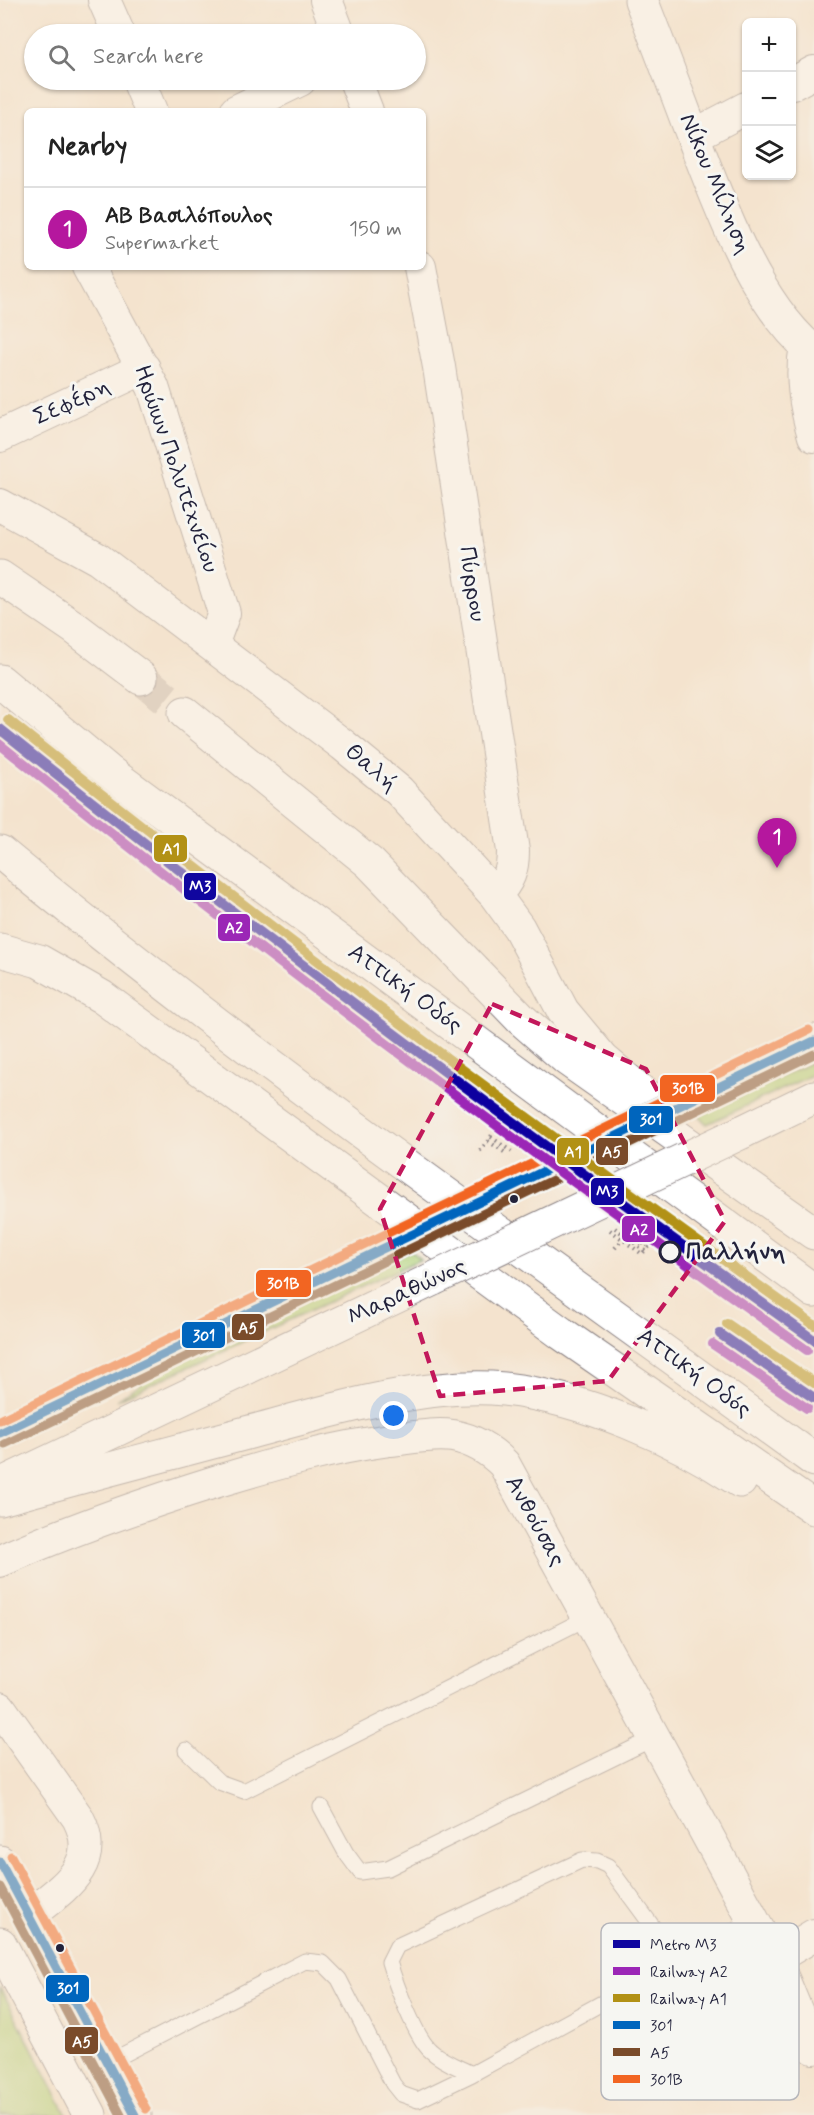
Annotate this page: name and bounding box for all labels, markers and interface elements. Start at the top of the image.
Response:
map controls [742,18,796,180]
button: + [742,18,796,72]
search box [24,24,426,90]
icon: search [45,41,78,74]
text: Search here [93,43,204,71]
button: − [742,72,796,126]
street label: Νίκου Μίληση [671,109,759,259]
button: layers [742,126,796,180]
text: Nearby [48,130,127,164]
text: ΑΒ Βασιλόπουλος [105,202,273,230]
text: 1 [63,216,72,243]
text: 150 m [349,216,402,243]
text: Supermarket [105,230,219,257]
street label: Ηρώων Πολυτεχνείου [126,361,226,577]
street label: Σεφέρη [28,370,115,433]
street label: Πύρρου [451,544,493,624]
street label: Θαλή [338,737,404,799]
pin: 1 [758,818,796,868]
line badge: A1 [153,834,188,863]
text: A1 [162,839,180,860]
line badge: Μ3 [183,872,217,901]
text: Μ3 [189,877,212,898]
line badge: A2 [217,913,251,942]
text: A2 [225,918,243,939]
street label: Αττική Οδός [342,937,468,1041]
line badge: 301B [659,1074,716,1103]
text: 301B [672,1079,704,1100]
line badge: 301 [628,1105,674,1134]
text: 301 [640,1110,662,1131]
line badge: A1 [556,1137,590,1166]
line badge: A5 [595,1137,629,1166]
text: A1 [564,1142,582,1163]
text: A5 [602,1142,622,1163]
line badge: Μ3 [590,1177,625,1206]
text: Μ3 [596,1182,619,1203]
unlabelled marker [508,1193,520,1205]
line badge: A2 [621,1215,656,1243]
text: A2 [630,1220,648,1241]
place label: Παλλήνη [686,1237,785,1268]
marker: Παλλήνη [659,1241,681,1263]
street label: Μαραθώνος [343,1251,471,1333]
line badge: 301B [255,1269,312,1298]
text: 301B [267,1274,299,1295]
line badge: A5 [231,1313,265,1341]
text: A5 [238,1318,258,1339]
line badge: 301 [181,1321,226,1349]
street label: Αττική Οδός [631,1321,757,1425]
text: 301 [193,1326,215,1347]
your location [379,1401,408,1430]
street label: Ανθούσας [497,1470,573,1572]
legend [601,1923,799,2100]
text: Metro Μ3 [650,1935,716,1956]
unlabelled marker [54,1942,66,1954]
text: Railway A2 [650,1962,728,1983]
line badge: 301 [45,1974,90,2003]
text: 301 [57,1979,79,2000]
text: Railway A1 [650,1989,727,2010]
text: 301 [650,2016,673,2037]
line badge: A5 [64,2026,99,2055]
text: A5 [72,2032,92,2053]
text: A5 [650,2043,670,2064]
text: 301B [650,2070,683,2091]

